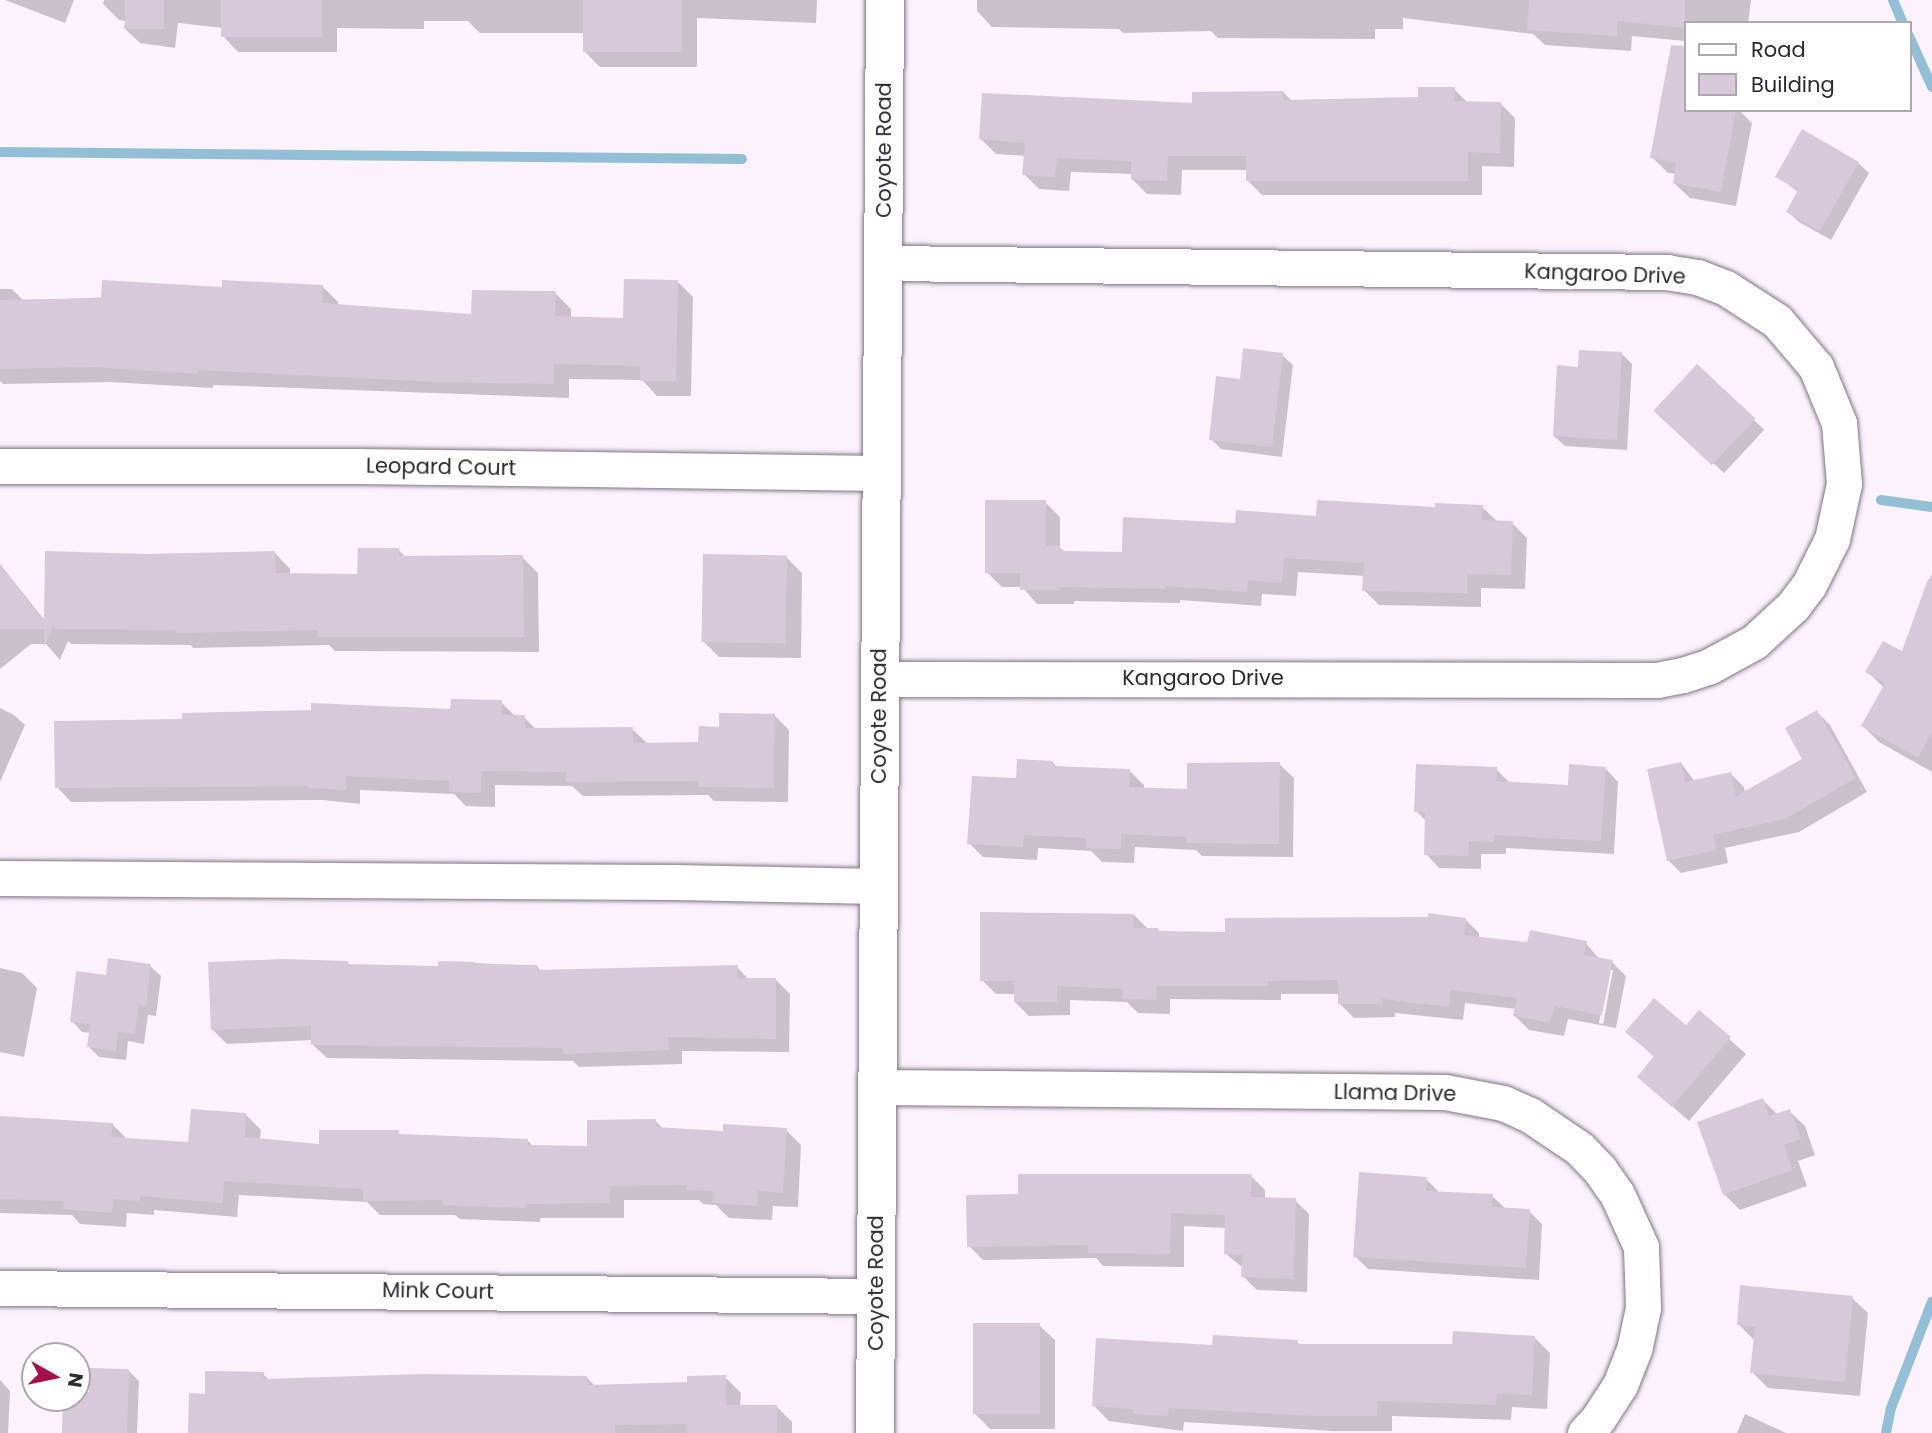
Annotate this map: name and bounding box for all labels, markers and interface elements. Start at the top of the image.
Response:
legend [1684,21,1911,112]
text: Road [1751,35,1806,64]
text: Building [1751,70,1835,99]
street label: Coyote Road [871,82,897,218]
street label: Kangaroo Drive [1524,259,1686,289]
street label: Leopard Court [366,453,516,481]
street label: Coyote Road [866,648,892,784]
street label: Kangaroo Drive [1122,665,1284,691]
street label: Llama Drive [1334,1079,1456,1107]
street label: Coyote Road [863,1215,889,1351]
street label: Mink Court [382,1277,494,1305]
north arrow [21,1342,91,1412]
text: N [61,1371,90,1389]

